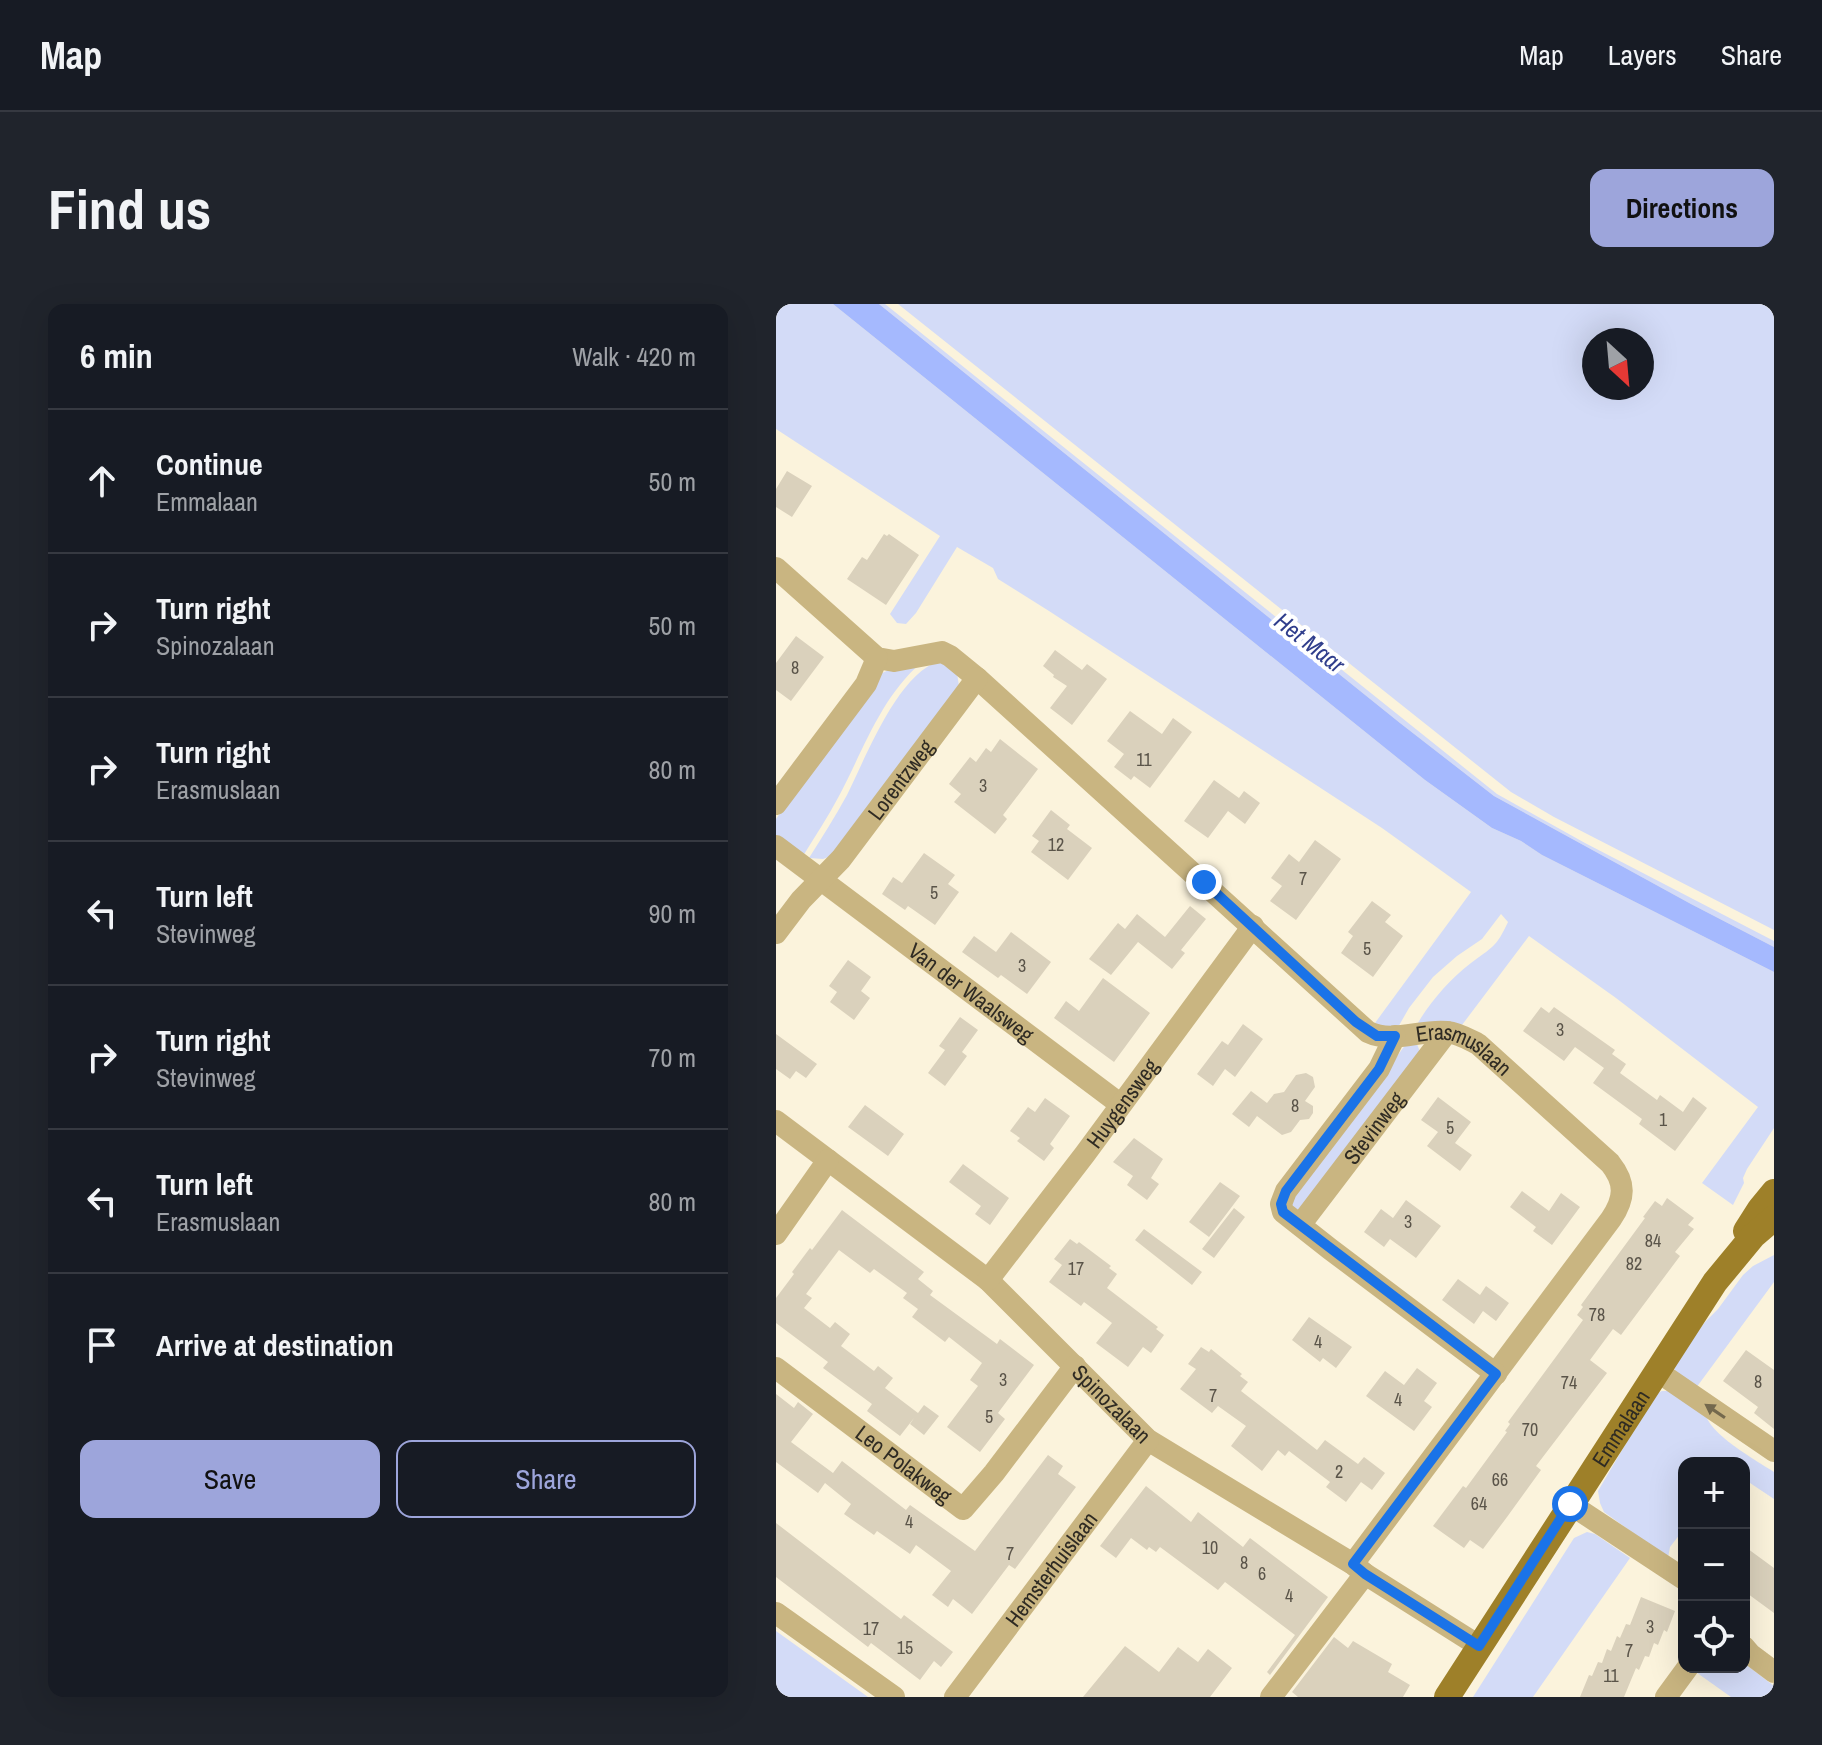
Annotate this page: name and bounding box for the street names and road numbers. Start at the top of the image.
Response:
street label: Lorentzweg [861,733,941,826]
street label: Van der Waalsweg [902,936,1040,1049]
street label: Erasmuslaan [1414,1017,1518,1082]
street label: Huygensweg [1079,1052,1165,1154]
street label: Stevinweg [1336,1085,1411,1171]
street label: Spinozalaan [1066,1358,1158,1450]
street label: Emmalaan [1585,1384,1657,1473]
street label: Leo Polakweg [849,1418,958,1510]
street label: Hemsterhuislaan [998,1505,1104,1633]

